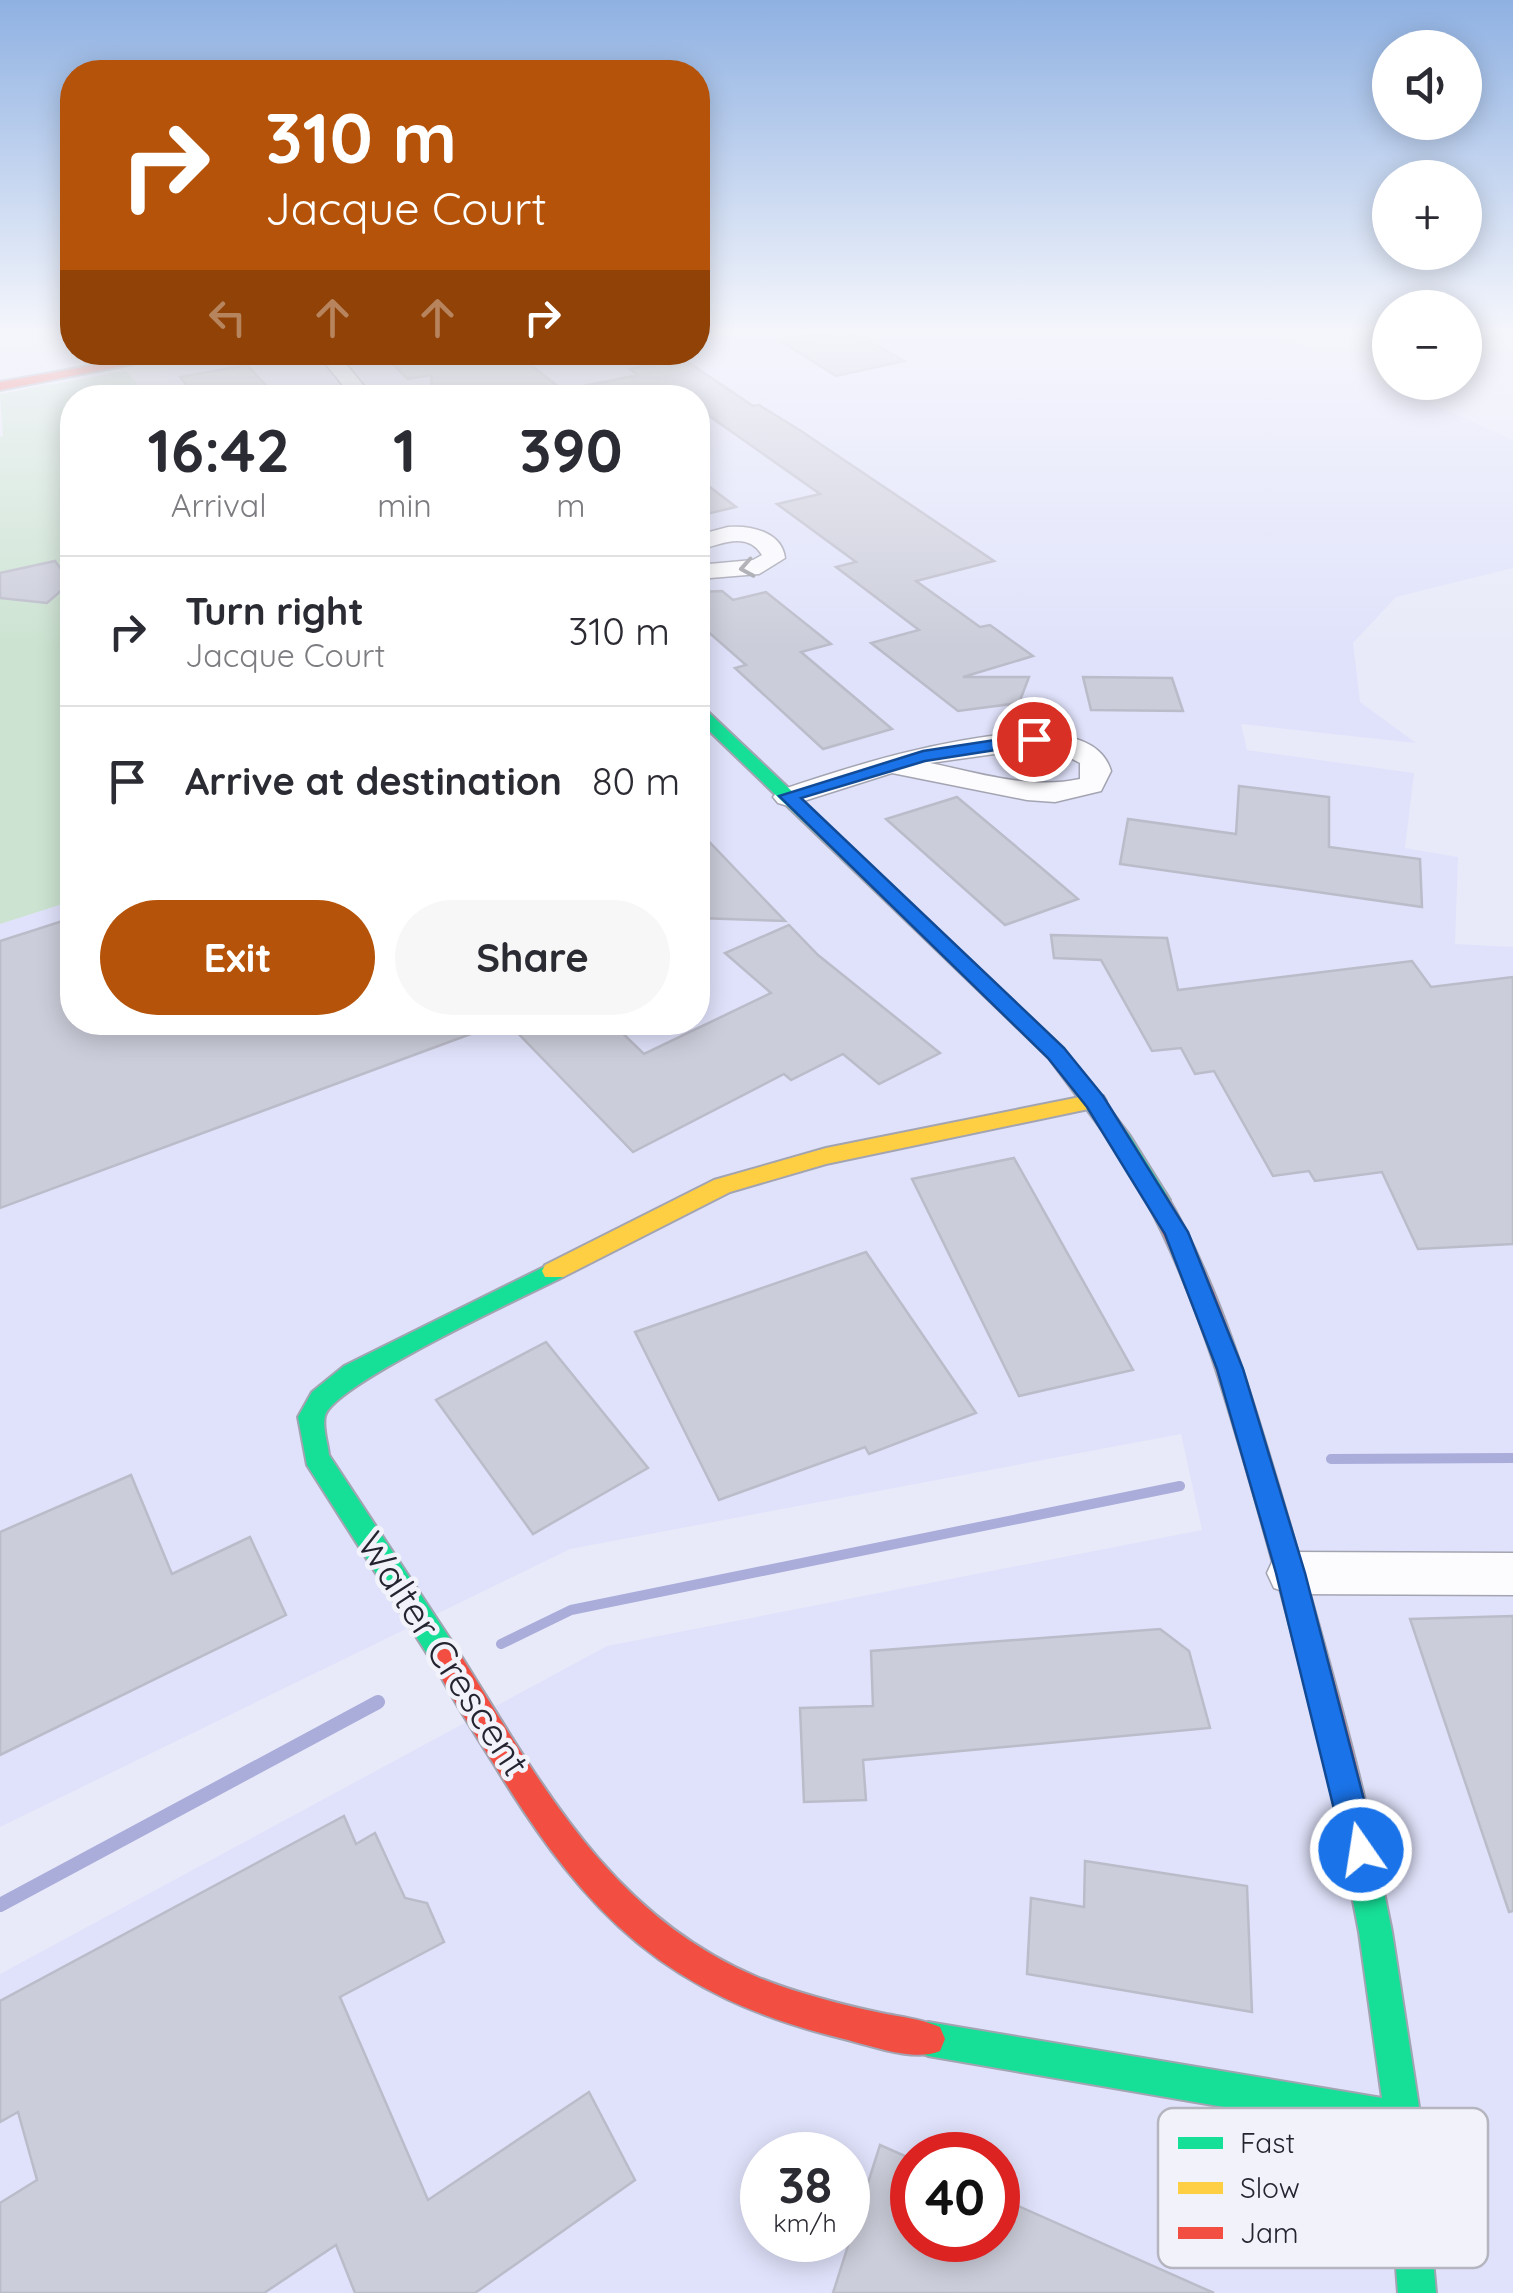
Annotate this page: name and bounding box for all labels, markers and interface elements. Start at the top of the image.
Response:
map controls [1372,30,1482,400]
button: sound [1372,30,1482,140]
text: 310 m [265,93,457,181]
icon: right [100,100,230,230]
button: + [1372,160,1482,270]
text: Jacque Court [265,180,547,236]
icon: left [200,290,255,345]
icon: ahead [305,290,360,345]
icon: ahead [410,290,465,345]
icon: right [515,290,570,345]
button: − [1372,290,1482,400]
text: 16:42 [148,412,290,487]
text: 1 [393,412,416,487]
text: 390 [519,412,623,487]
text: Arrival [171,485,267,525]
text: min [377,485,432,525]
text: m [556,485,586,525]
one-way arrow [739,556,755,577]
text: Turn right [185,587,364,635]
icon: right [100,604,155,659]
text: 310 m [568,607,670,655]
text: Jacque Court [185,635,385,675]
pin [992,697,1077,782]
icon: arrive [1007,712,1062,767]
icon: arrive [100,754,155,809]
text: Arrive at destination [185,757,562,805]
text: 80 m [592,757,680,805]
button: Exit [100,900,375,1015]
button: Share [395,900,670,1015]
street label: Walter Crescent [347,1523,541,1784]
position arrow [1309,1798,1413,1902]
legend [1158,2108,1488,2268]
text: Fast [1240,2125,1295,2160]
speed limit sign: 40 [890,2132,1020,2262]
text: 38 [778,2153,832,2216]
text: Slow [1240,2170,1300,2205]
text: km/h [773,2207,837,2238]
text: Jam [1240,2215,1299,2250]

